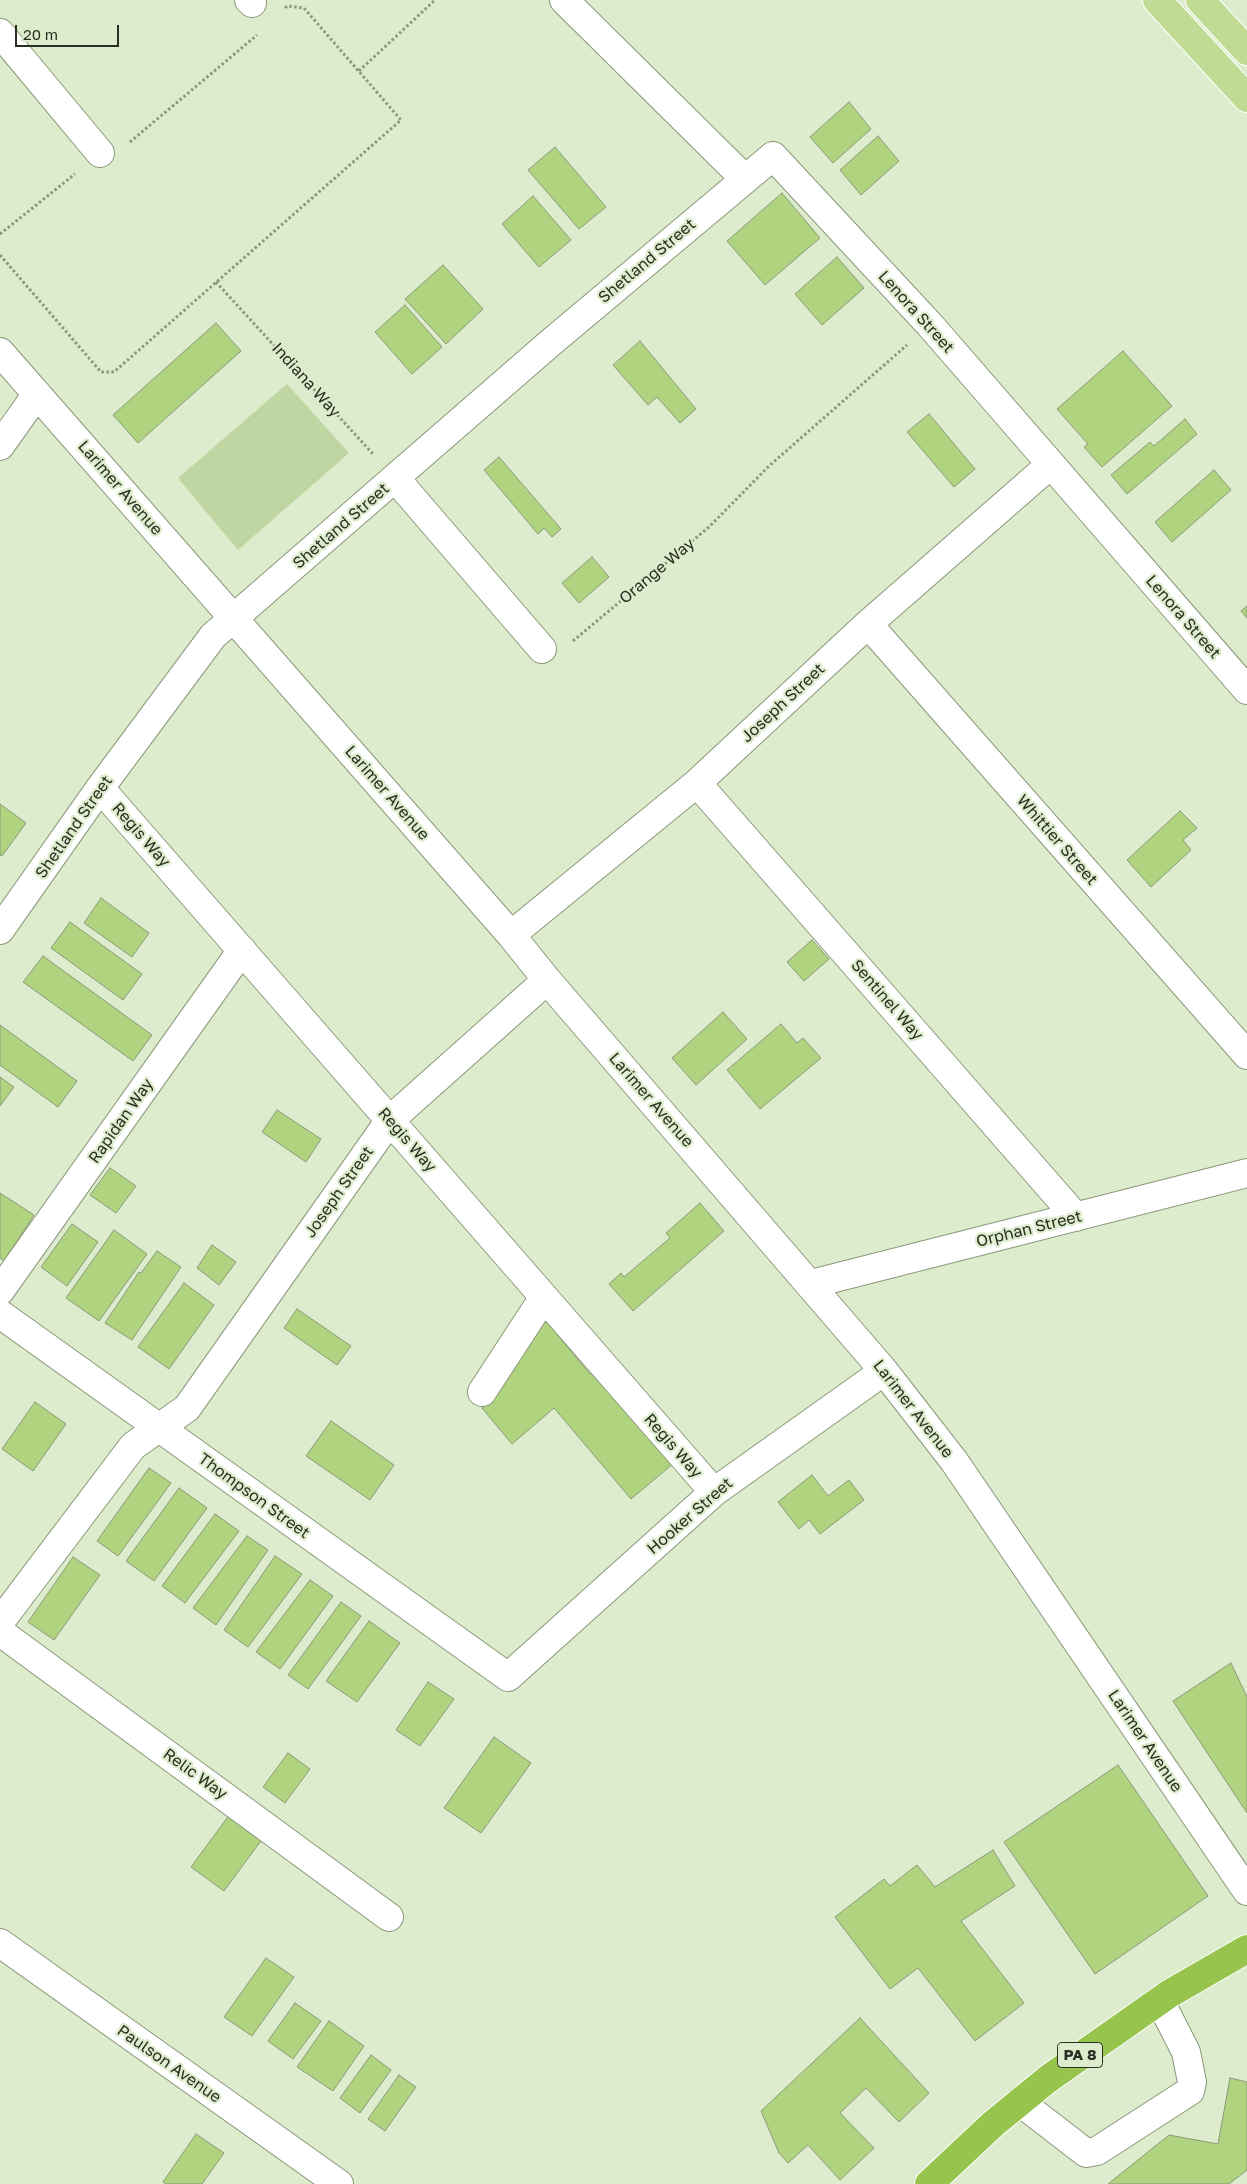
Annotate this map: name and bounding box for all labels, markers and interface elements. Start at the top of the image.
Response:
scale bar [18,15,121,47]
text: 20 m [23,25,58,43]
street label: Shetland Street [594,215,700,307]
street label: Lenora Street [874,267,958,357]
street label: Indiana Way [268,339,344,421]
street label: Larimer Avenue [74,437,166,539]
street label: Shetland Street [289,479,393,573]
street label: Orange Way [615,534,699,608]
street label: Lenora Street [1142,571,1224,663]
street label: Joseph Street [737,659,829,747]
street label: Larimer Avenue [341,742,433,844]
street label: Shetland Street [31,772,117,882]
street label: Whittier Street [1013,791,1101,889]
street label: Regis Way [108,799,174,871]
street label: Sentinel Way [847,956,927,1044]
street label: Larimer Avenue [605,1049,697,1151]
street label: Rapidan Way [85,1075,157,1167]
street label: Regis Way [374,1104,440,1176]
street label: Joseph Street [300,1143,378,1241]
street label: Orphan Street [974,1207,1084,1251]
street label: Larimer Avenue [869,1356,957,1462]
street label: Regis Way [640,1410,706,1482]
street label: Thompson Street [195,1449,313,1543]
street label: Hooker Street [643,1474,737,1558]
street label: Larimer Avenue [1104,1686,1186,1796]
street label: Relic Way [159,1744,231,1804]
street label: Paulson Avenue [113,2021,225,2107]
road number: PA 8 [1058,2042,1102,2068]

